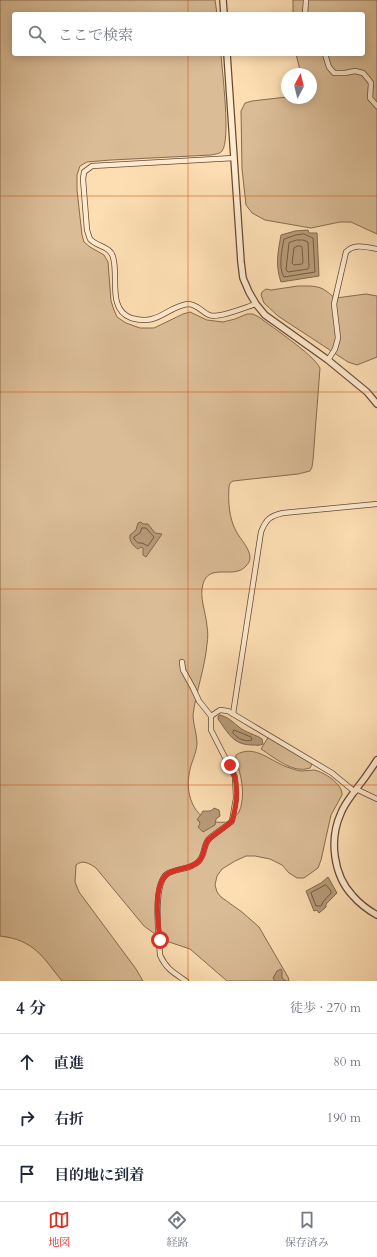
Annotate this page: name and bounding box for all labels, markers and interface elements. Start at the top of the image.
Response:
search box [12,12,365,56]
icon: search [26,23,48,45]
text: ここで検索 [58,25,133,45]
north arrow [281,68,317,104]
route end [221,756,239,774]
route start [151,931,169,949]
text: 4 分 [16,997,46,1020]
text: 徒歩 · 270 m [290,999,361,1017]
icon: ahead [16,1051,38,1073]
text: 直進 [54,1053,84,1073]
text: 80 m [333,1053,361,1071]
icon: right [16,1107,38,1129]
text: 右折 [54,1109,84,1129]
text: 190 m [327,1109,361,1127]
icon: arrive [16,1163,38,1185]
text: 目的地に到着 [54,1165,144,1185]
tab: 地図 [48,1209,70,1250]
tab: 経路 [166,1209,188,1250]
tab: 保存済み [285,1209,329,1250]

